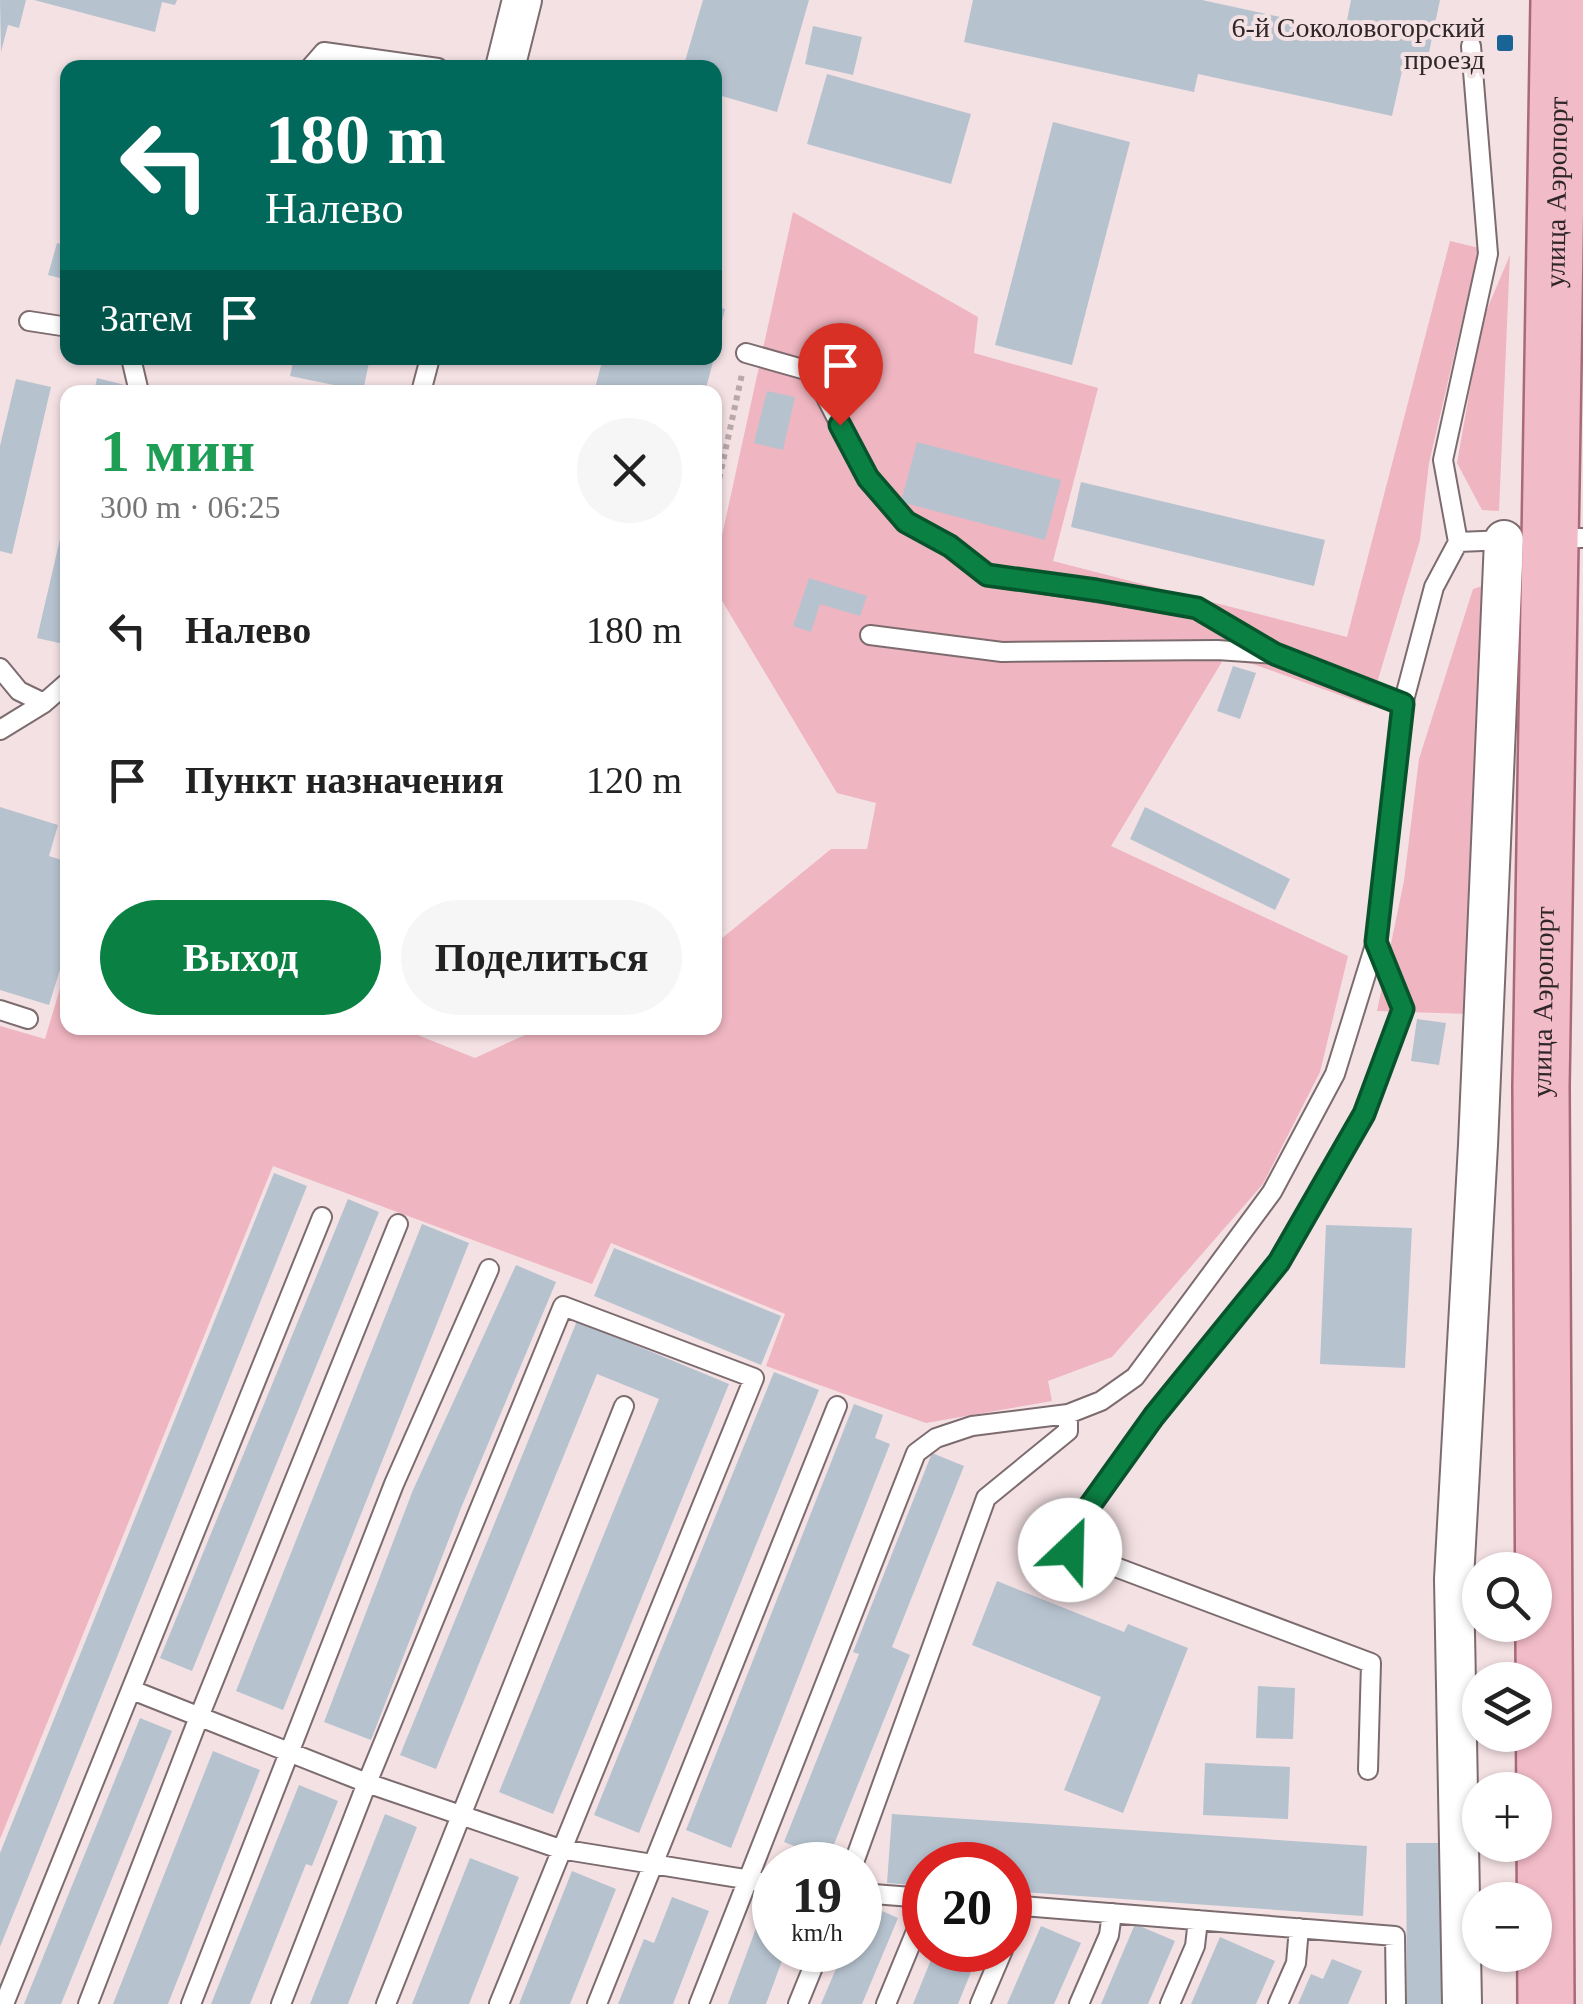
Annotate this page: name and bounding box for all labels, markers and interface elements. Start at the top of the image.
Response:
place label: 6-й Соколовогорский проезд [1231,12,1485,75]
marker: 6-й Соколовогорский проезд [1494,32,1516,54]
street label: улица Аэропорт [1539,96,1573,288]
icon: left [100,100,230,230]
text: 180 m [265,101,446,178]
text: Налево [265,183,404,233]
icon: arrive [212,290,267,345]
text: Затем [100,297,192,339]
pin [798,323,883,426]
icon: arrive [813,338,868,393]
text: 1 мин [100,418,255,484]
button: close [577,418,682,523]
text: 300 m · 06:25 [100,489,280,525]
icon: left [100,603,155,658]
text: Налево [185,609,311,651]
text: 180 m [586,609,682,651]
icon: arrive [100,753,155,808]
text: Пункт назначения [185,759,504,801]
text: 120 m [586,759,682,801]
button: Выход [100,900,381,1015]
button: Поделиться [401,900,682,1015]
street label: улица Аэропорт [1526,906,1560,1098]
position arrow [1018,1498,1122,1602]
map controls [1462,1552,1552,1972]
button: search [1462,1552,1552,1642]
button: layers [1462,1662,1552,1752]
button: + [1462,1772,1552,1862]
speed limit sign: 20 [902,1842,1032,1972]
text: 19 [792,1867,842,1923]
button: − [1462,1882,1552,1972]
text: km/h [791,1919,843,1946]

